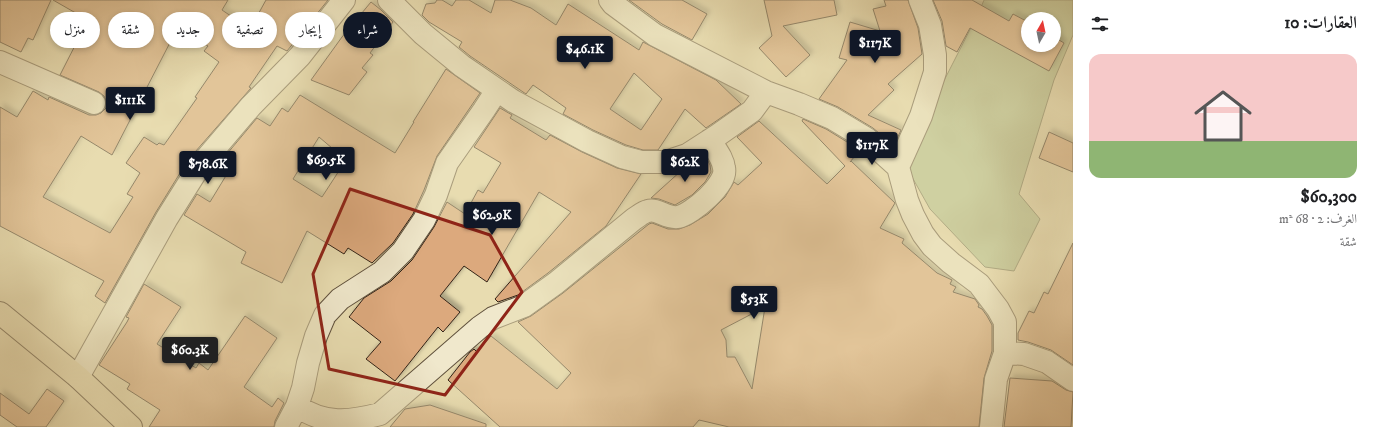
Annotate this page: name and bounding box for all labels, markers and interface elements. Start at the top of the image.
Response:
chip: منزل [50,12,100,48]
chip: شقة [108,12,154,48]
chip: جديد [162,12,214,48]
chip: تصفية [222,12,277,48]
chip: إيجار [285,12,335,48]
chip: شراء [343,12,392,48]
north arrow [1021,12,1061,52]
map controls [1021,12,1061,52]
text: العقارات: 10 [1284,12,1357,34]
icon: filters [1089,13,1111,35]
pin: $117K [847,30,903,64]
text: $117K [859,35,891,51]
pin: $46.1K [552,36,618,70]
text: $46.1K [566,41,604,57]
icon: home [1187,80,1259,152]
pin: $111K [102,87,158,121]
text: $111K [115,92,145,108]
pin: $117K [844,132,900,166]
text: $117K [856,137,888,153]
pin: $69.5K [293,147,359,181]
pin: $62K [661,149,709,183]
pin: $78.6K [175,151,241,185]
text: $69.5K [307,152,345,168]
text: $62K [670,154,700,170]
text: $78.6K [188,156,228,172]
text: $60,300 [1301,186,1357,208]
pin: $62.9K [459,202,525,236]
text: $62.9K [472,207,512,223]
text: الغرف: 2 · 68 m² [1279,211,1357,227]
text: شقة [1340,234,1357,250]
pin: $53K [730,286,778,320]
text: $53K [740,291,768,307]
pin: $60.3K [157,337,223,371]
text: $60.3K [171,342,209,358]

